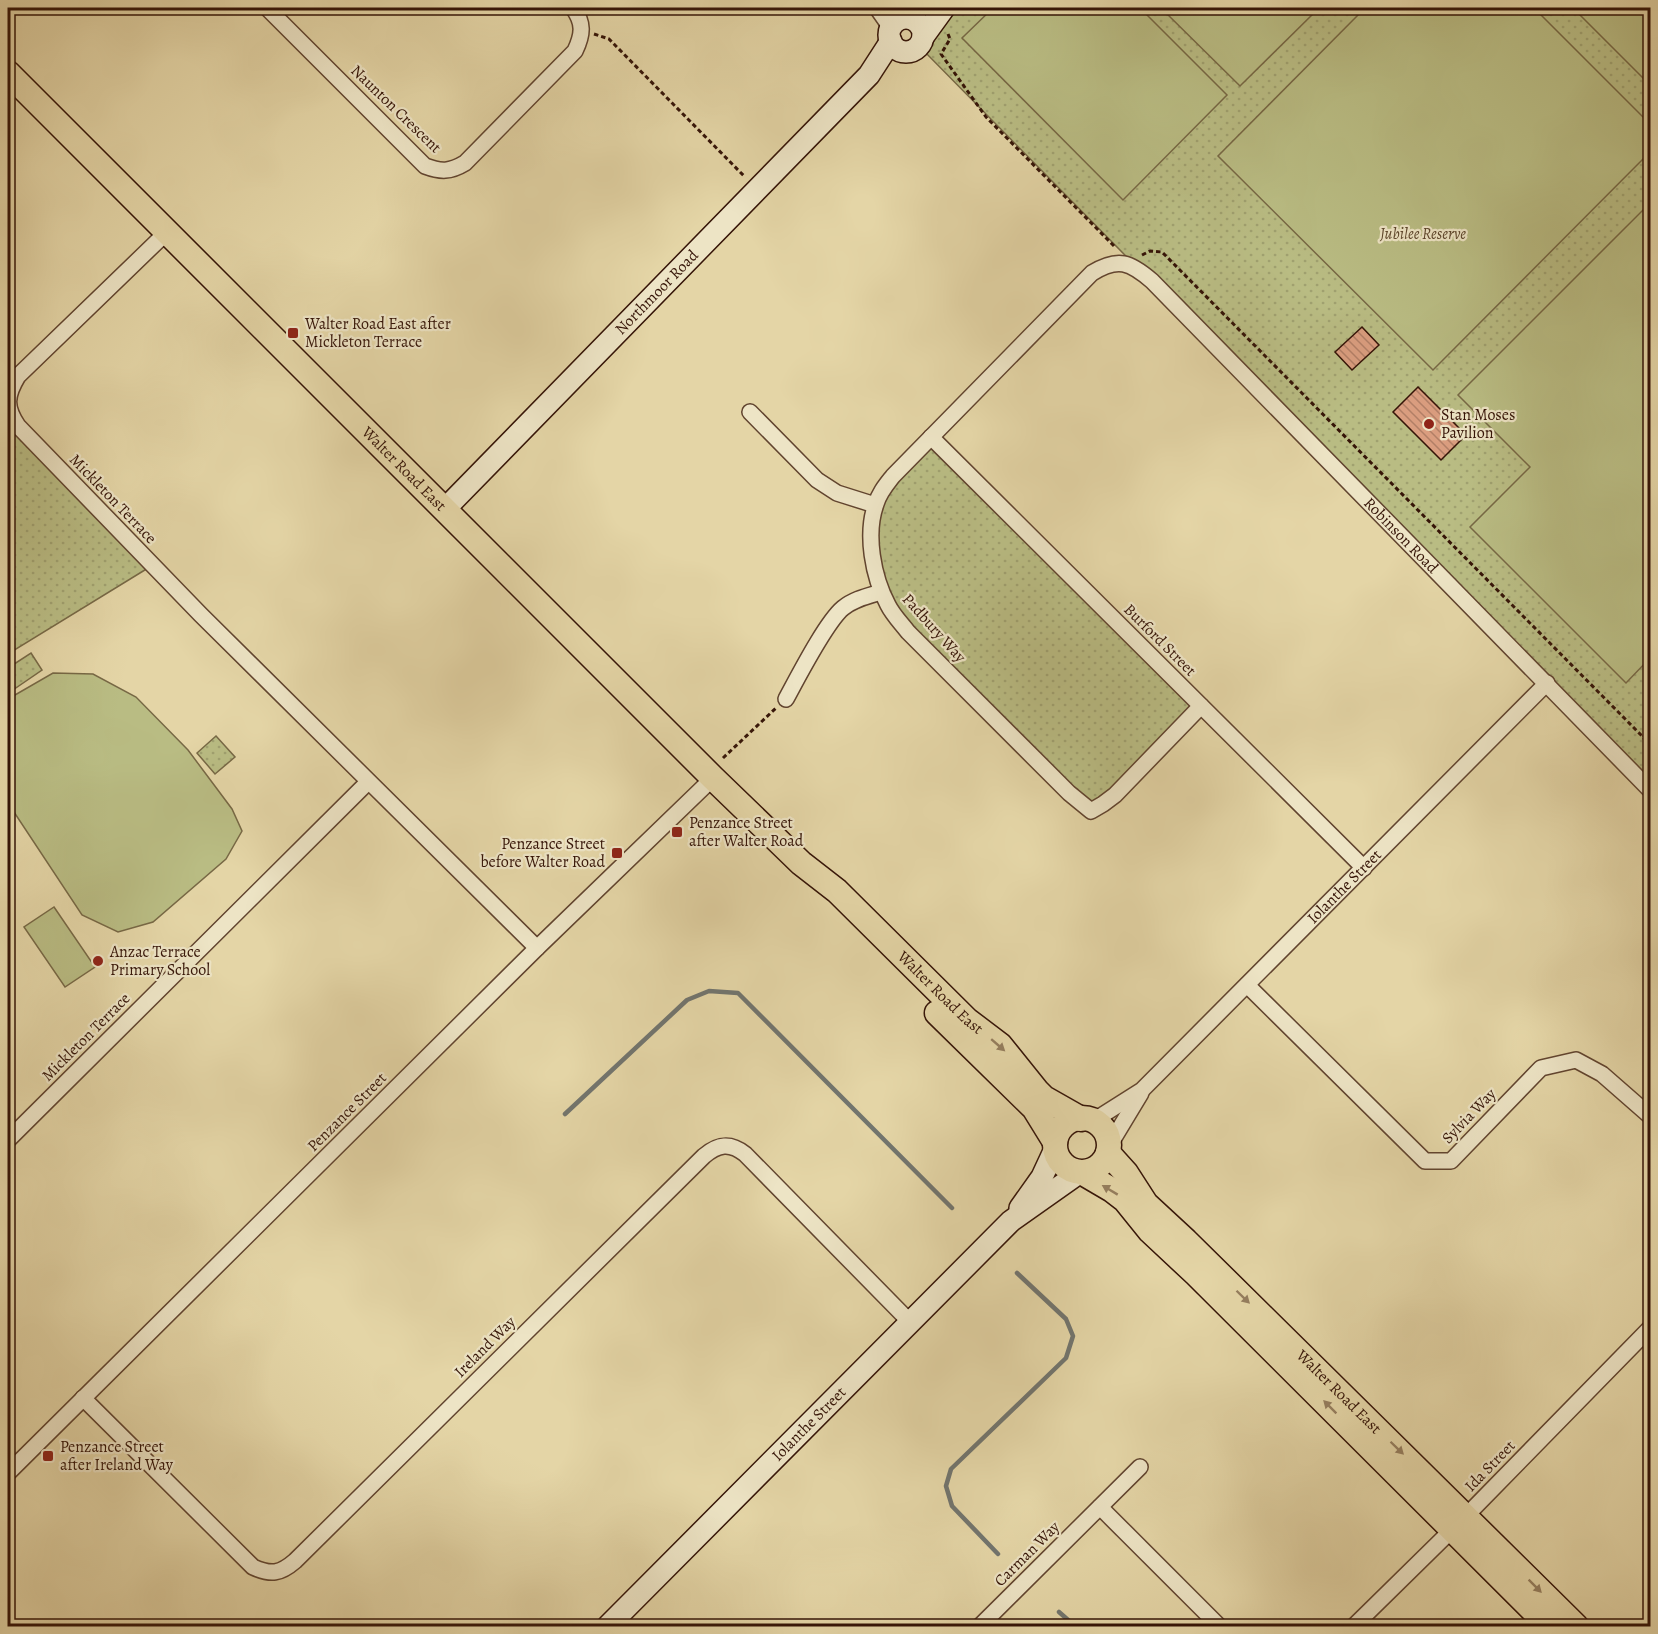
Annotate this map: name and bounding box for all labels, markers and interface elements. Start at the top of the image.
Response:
street label: Naunton Crescent [346,60,446,158]
park label: Jubilee Reserve [1379,223,1466,245]
street label: Northmoor Road [610,245,704,340]
place label: Walter Road East after Mickleton Terrace [304,313,451,353]
marker: Walter Road East after Mickleton Terrace [286,326,300,340]
place label: Stan Moses Pavilion [1441,404,1515,444]
marker: Stan Moses Pavilion [1422,417,1436,431]
street label: Walter Road East [356,421,451,516]
street label: Mickleton Terrace [64,449,162,549]
street label: Robinson Road [1359,493,1443,579]
street label: Padbury Way [897,589,971,668]
street label: Burford Street [1119,599,1201,681]
place label: Penzance Street after Walter Road [689,812,804,852]
marker: Penzance Street after Walter Road [670,825,684,839]
place label: Penzance Street before Walter Road [480,833,605,873]
street label: Iolanthe Street [1302,844,1387,929]
marker: Penzance Street before Walter Road [610,846,624,860]
place label: Anzac Terrace Primary School [109,941,210,981]
street label: Walter Road East [892,945,988,1039]
marker: Anzac Terrace Primary School [91,954,105,968]
street label: Mickleton Terrace [37,988,135,1086]
one-way arrow [990,1038,1005,1051]
street label: Penzance Street [303,1068,391,1156]
street label: Sylvia Way [1437,1083,1502,1149]
one-way arrow [1101,1185,1118,1195]
one-way arrow [1236,1290,1250,1304]
street label: Ireland Way [449,1311,521,1383]
street label: Walter Road East [1291,1344,1386,1439]
street label: Iolanthe Street [767,1382,851,1466]
one-way arrow [1323,1400,1337,1414]
street label: Ida Street [1460,1435,1520,1497]
place label: Penzance Street after Ireland Way [60,1436,174,1476]
one-way arrow [1390,1441,1404,1455]
marker: Penzance Street after Ireland Way [41,1449,55,1463]
street label: Carman Way [989,1516,1065,1592]
one-way arrow [1528,1578,1542,1592]

